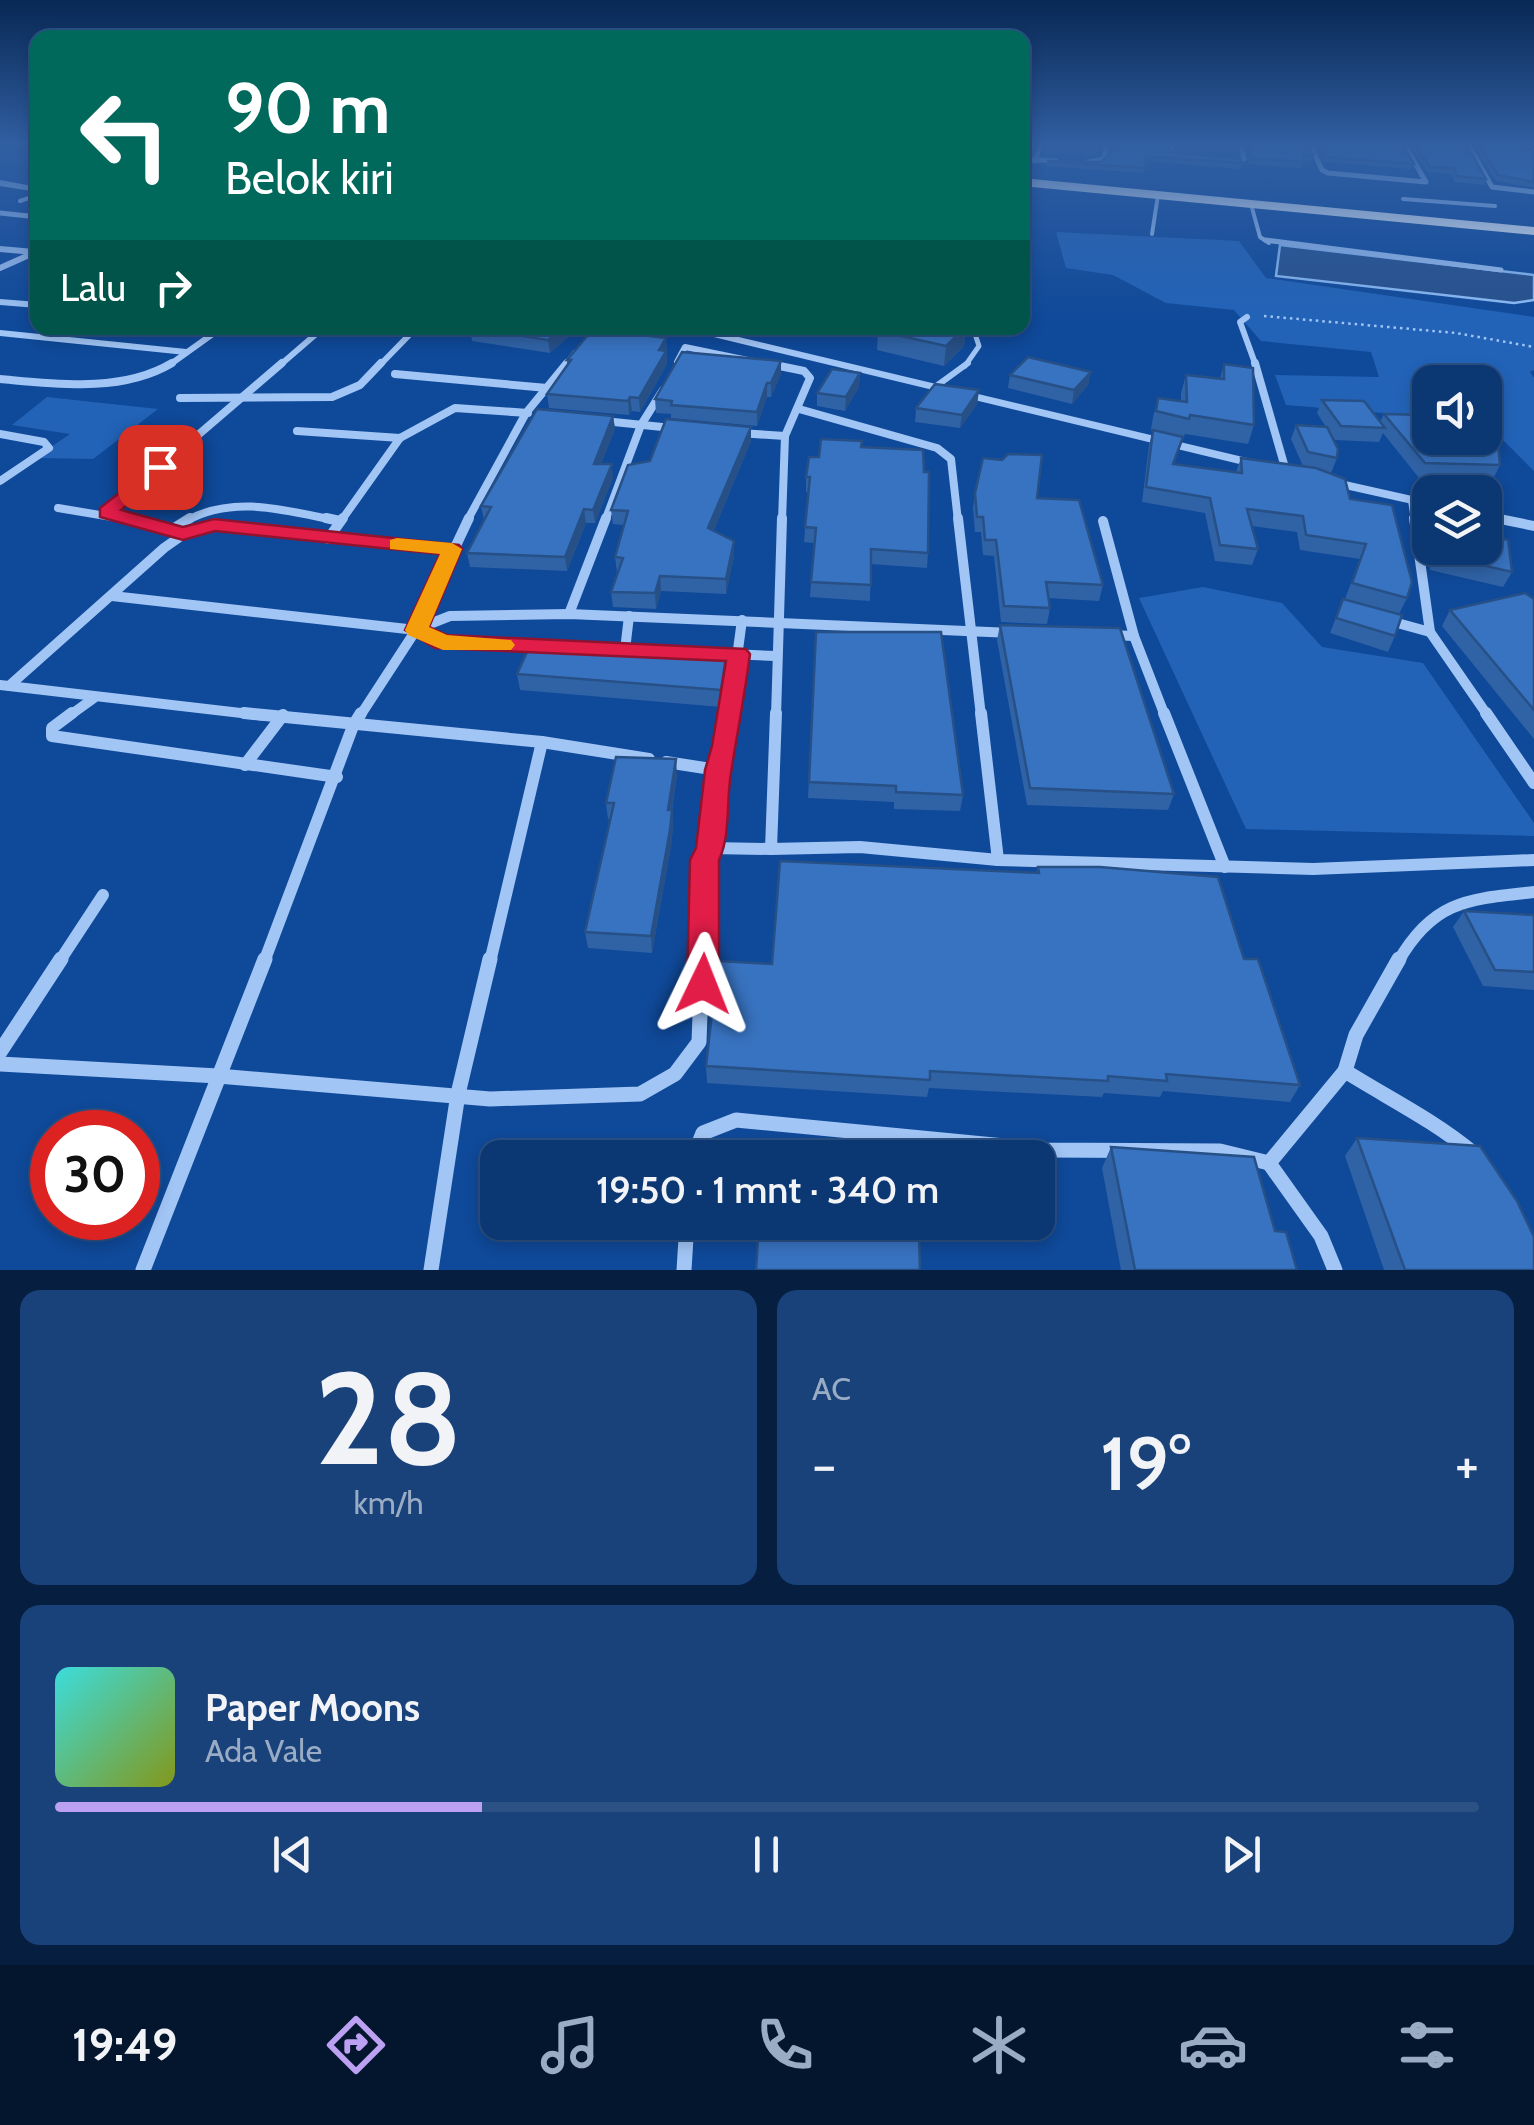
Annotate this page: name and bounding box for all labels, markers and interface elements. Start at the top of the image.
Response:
text: 90 m [225,65,390,151]
icon: left [60,70,190,200]
text: Belok kiri [225,151,394,205]
icon: right [146,260,201,315]
text: Lalu [60,264,126,311]
map controls [1412,365,1502,565]
button: sound [1412,365,1502,455]
pin [118,425,203,510]
icon: arrive [133,440,188,495]
button: layers [1412,475,1502,565]
position arrow [651,932,755,1036]
speed limit sign: 30 [30,1110,160,1240]
text: 19:50 · 1 mnt · 340 m [596,1166,939,1213]
text: 28 [315,1339,462,1497]
text: AC [812,1369,851,1408]
text: 19° [1100,1418,1191,1509]
text: − [812,1431,836,1498]
text: + [1455,1431,1479,1498]
text: km/h [353,1483,424,1522]
text: Paper Moons [205,1684,420,1731]
text: Ada Vale [205,1731,322,1770]
icon: previous [265,1827,320,1882]
icon: pause [739,1827,794,1882]
icon: next [1214,1827,1269,1882]
icon: directions [321,2010,391,2080]
icon: music [535,2010,605,2080]
icon: phone [750,2010,820,2080]
icon: climate [964,2010,1034,2080]
icon: car [1178,2010,1248,2080]
icon: filters [1392,2010,1462,2080]
text: 19:49 [72,2018,177,2072]

